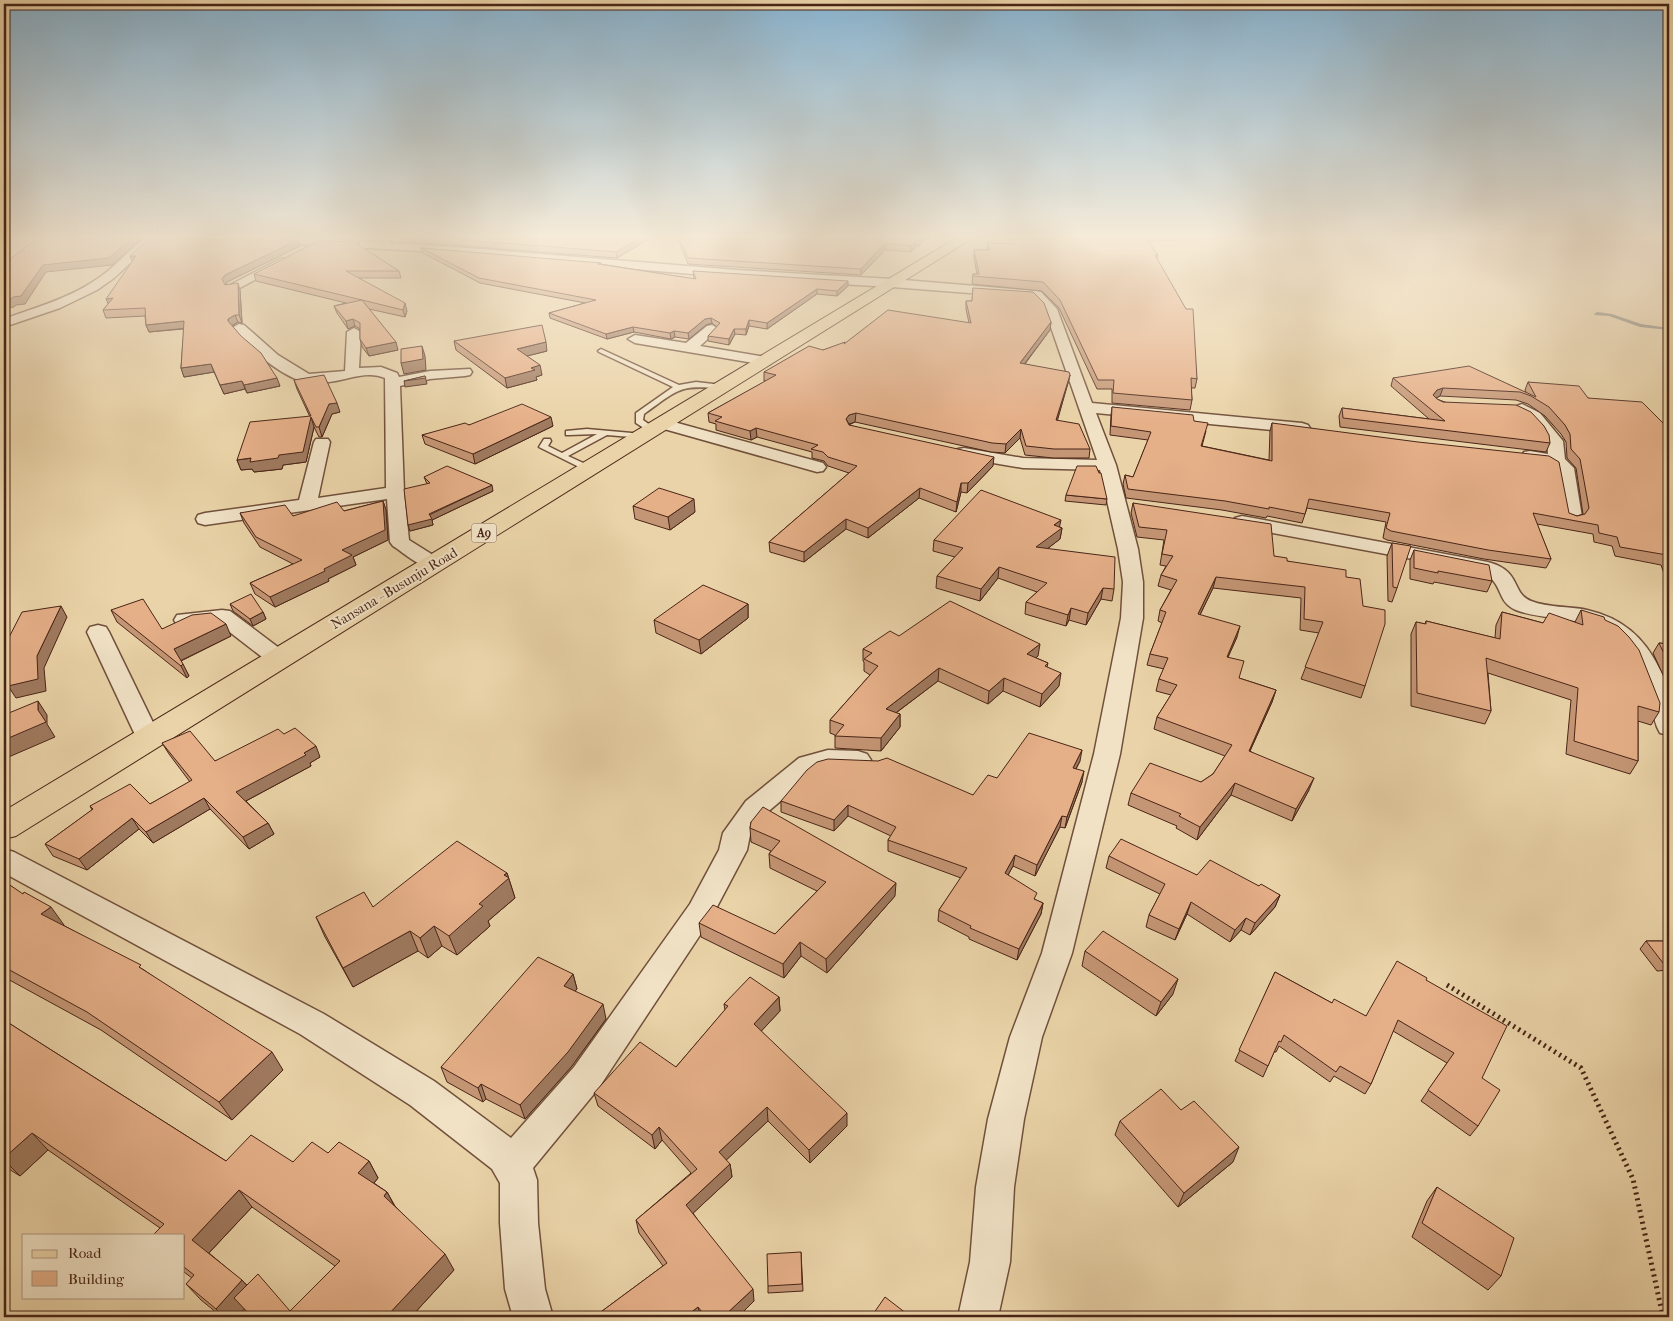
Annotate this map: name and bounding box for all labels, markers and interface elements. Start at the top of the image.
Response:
road number: A9 [472,524,496,542]
street label: Nansana - Busunju Road [328,544,461,633]
legend [22,1234,185,1298]
text: Road [68,1244,102,1262]
text: Building [68,1270,125,1288]

